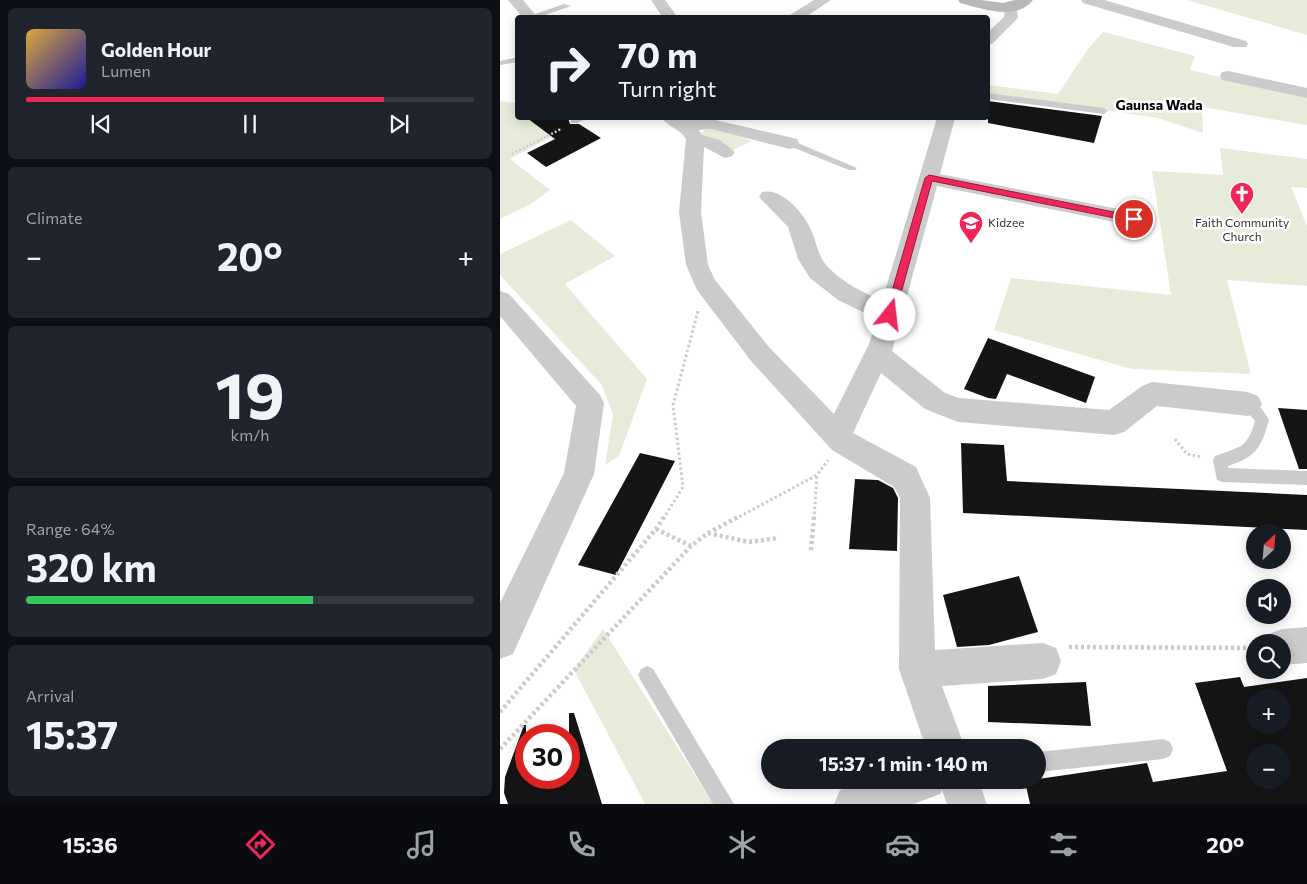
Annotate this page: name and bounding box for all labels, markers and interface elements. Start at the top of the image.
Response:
text: 70 m [618,32,698,75]
icon: right [535,35,600,100]
text: Golden Hour [101,38,211,61]
text: Lumen [101,61,151,80]
text: Turn right [618,75,716,102]
district label: Gaunsa Wada [1115,96,1203,113]
icon: previous [87,110,115,138]
icon: pause [236,110,264,138]
icon: next [385,110,413,138]
church icon: Faith Community Church [1229,181,1255,215]
pin [1113,198,1155,240]
icon: arrive [1120,205,1148,233]
text: Climate [26,208,82,227]
school or university icon: Kidzee [958,210,984,244]
place label: Kidzee [988,215,1025,229]
place label: Faith Community Church [1195,215,1289,243]
text: 20° [217,232,283,279]
text: − [26,239,42,273]
text: + [458,239,474,273]
position arrow [863,288,915,340]
text: 19 [215,353,285,432]
text: km/h [231,425,269,444]
text: Range · 64% [26,519,114,538]
north arrow [1246,524,1291,569]
map controls [1246,524,1291,789]
text: 320 km [26,543,157,590]
button: sound [1246,579,1291,624]
button: search [1246,634,1291,679]
text: Arrival [26,686,74,705]
button: + [1246,689,1291,734]
text: 15:37 [26,710,118,757]
speed limit sign: 30 [515,724,580,789]
button: − [1246,744,1291,789]
text: 15:37 · 1 min · 140 m [819,752,988,775]
icon: directions [243,827,278,862]
icon: music [404,827,439,862]
icon: phone [564,827,599,862]
icon: climate [725,827,760,862]
icon: car [885,827,920,862]
icon: filters [1046,827,1081,862]
text: 15:36 [63,831,118,858]
text: 20° [1206,831,1244,858]

